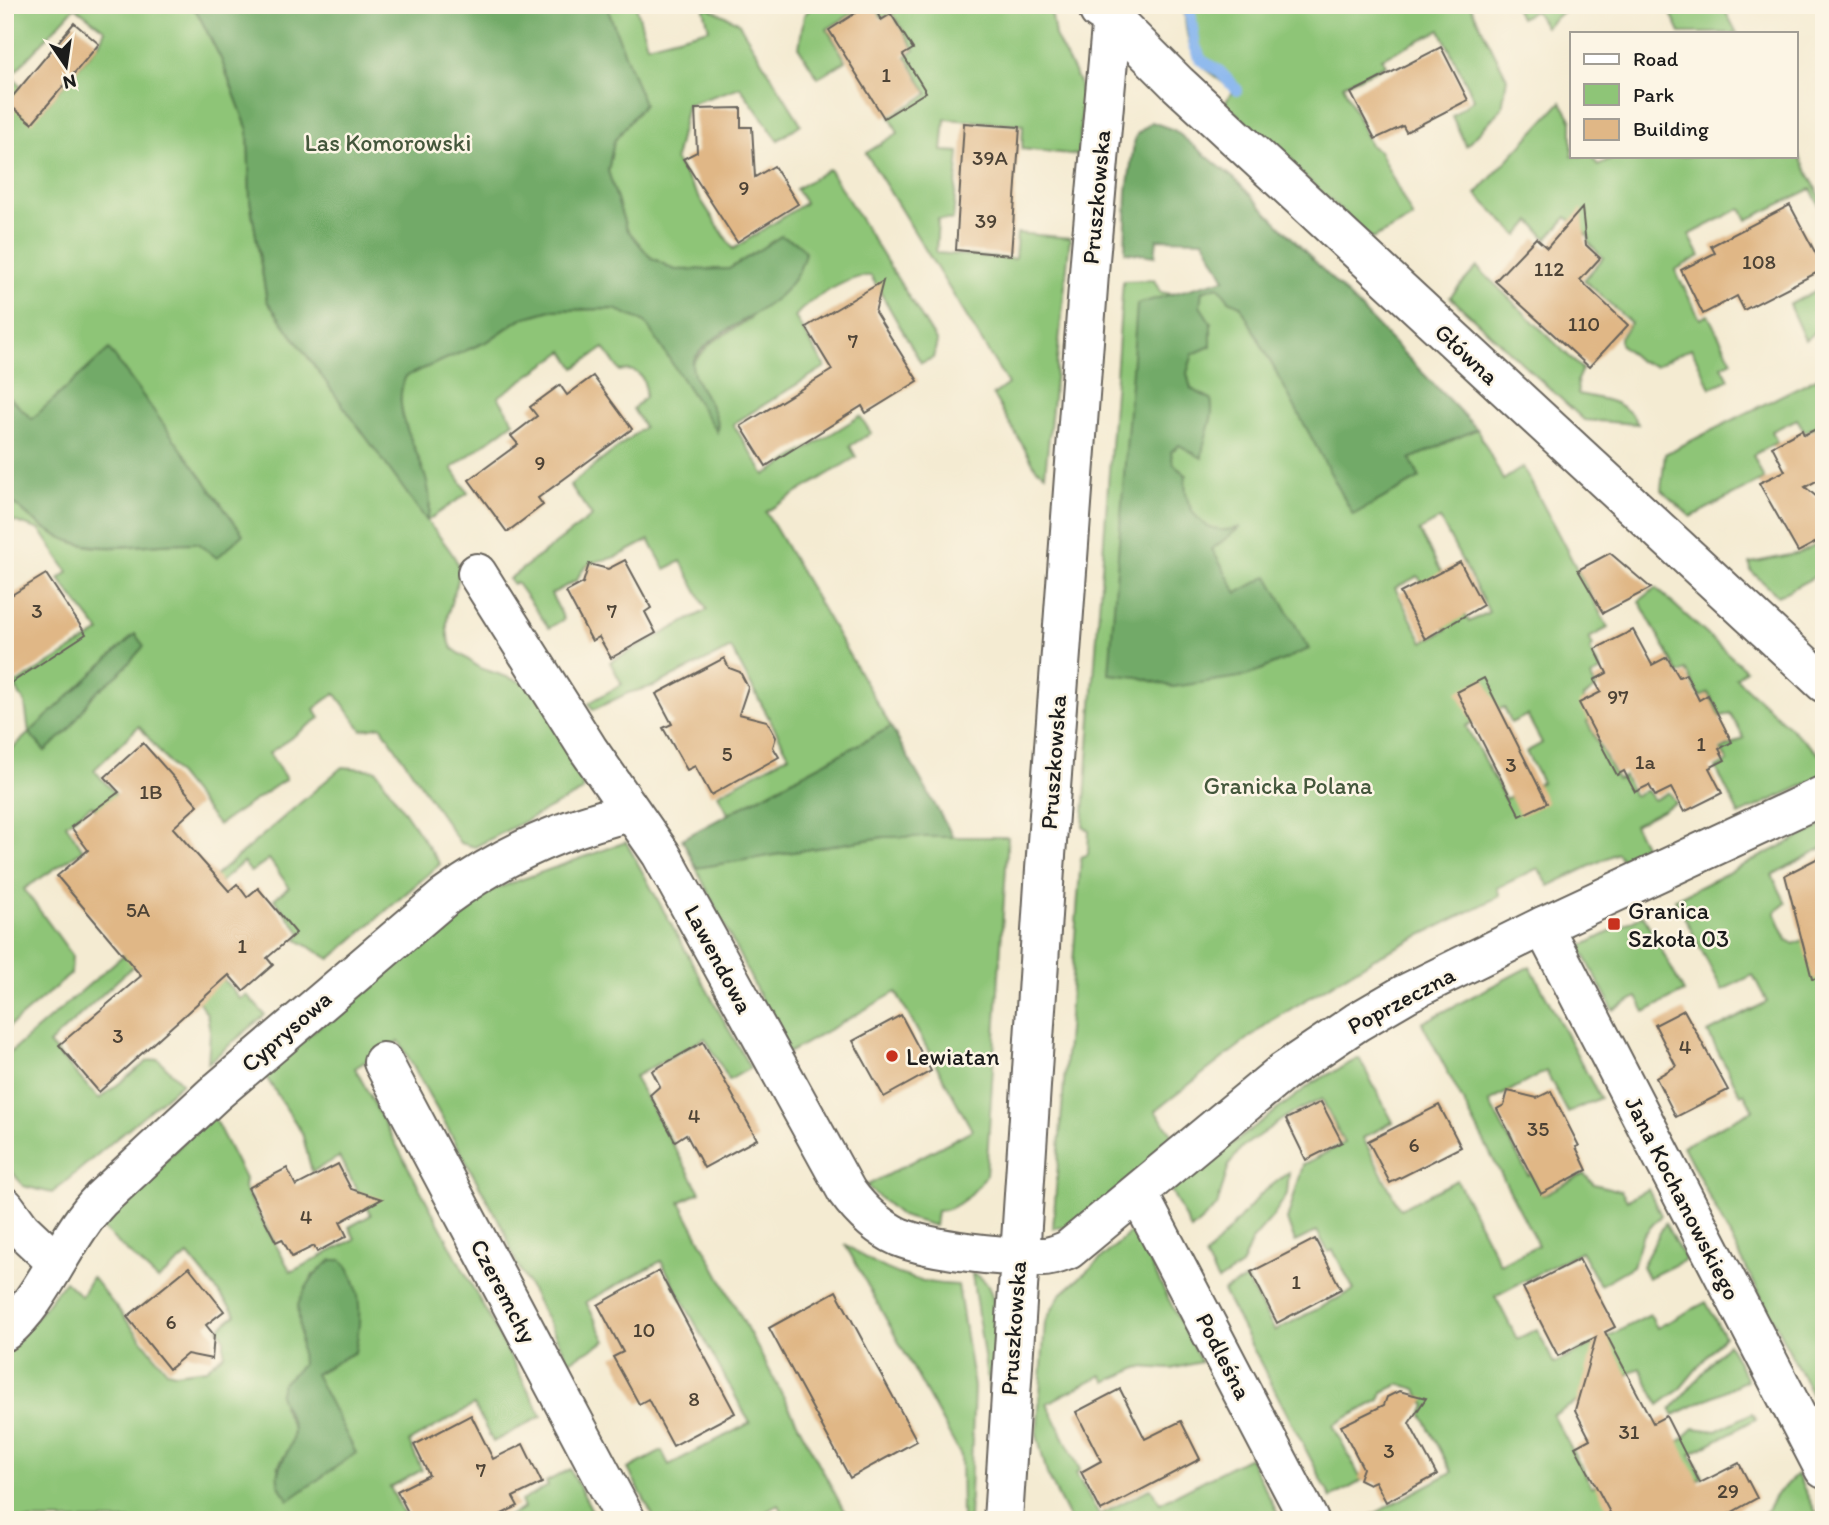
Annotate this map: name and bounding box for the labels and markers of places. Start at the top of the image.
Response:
place label: Granica Szkoła 03 [1628,896,1729,953]
marker: Granica Szkoła 03 [1606,916,1622,932]
place label: Lewiatan [906,1042,1000,1071]
marker: Lewiatan [884,1048,900,1064]

